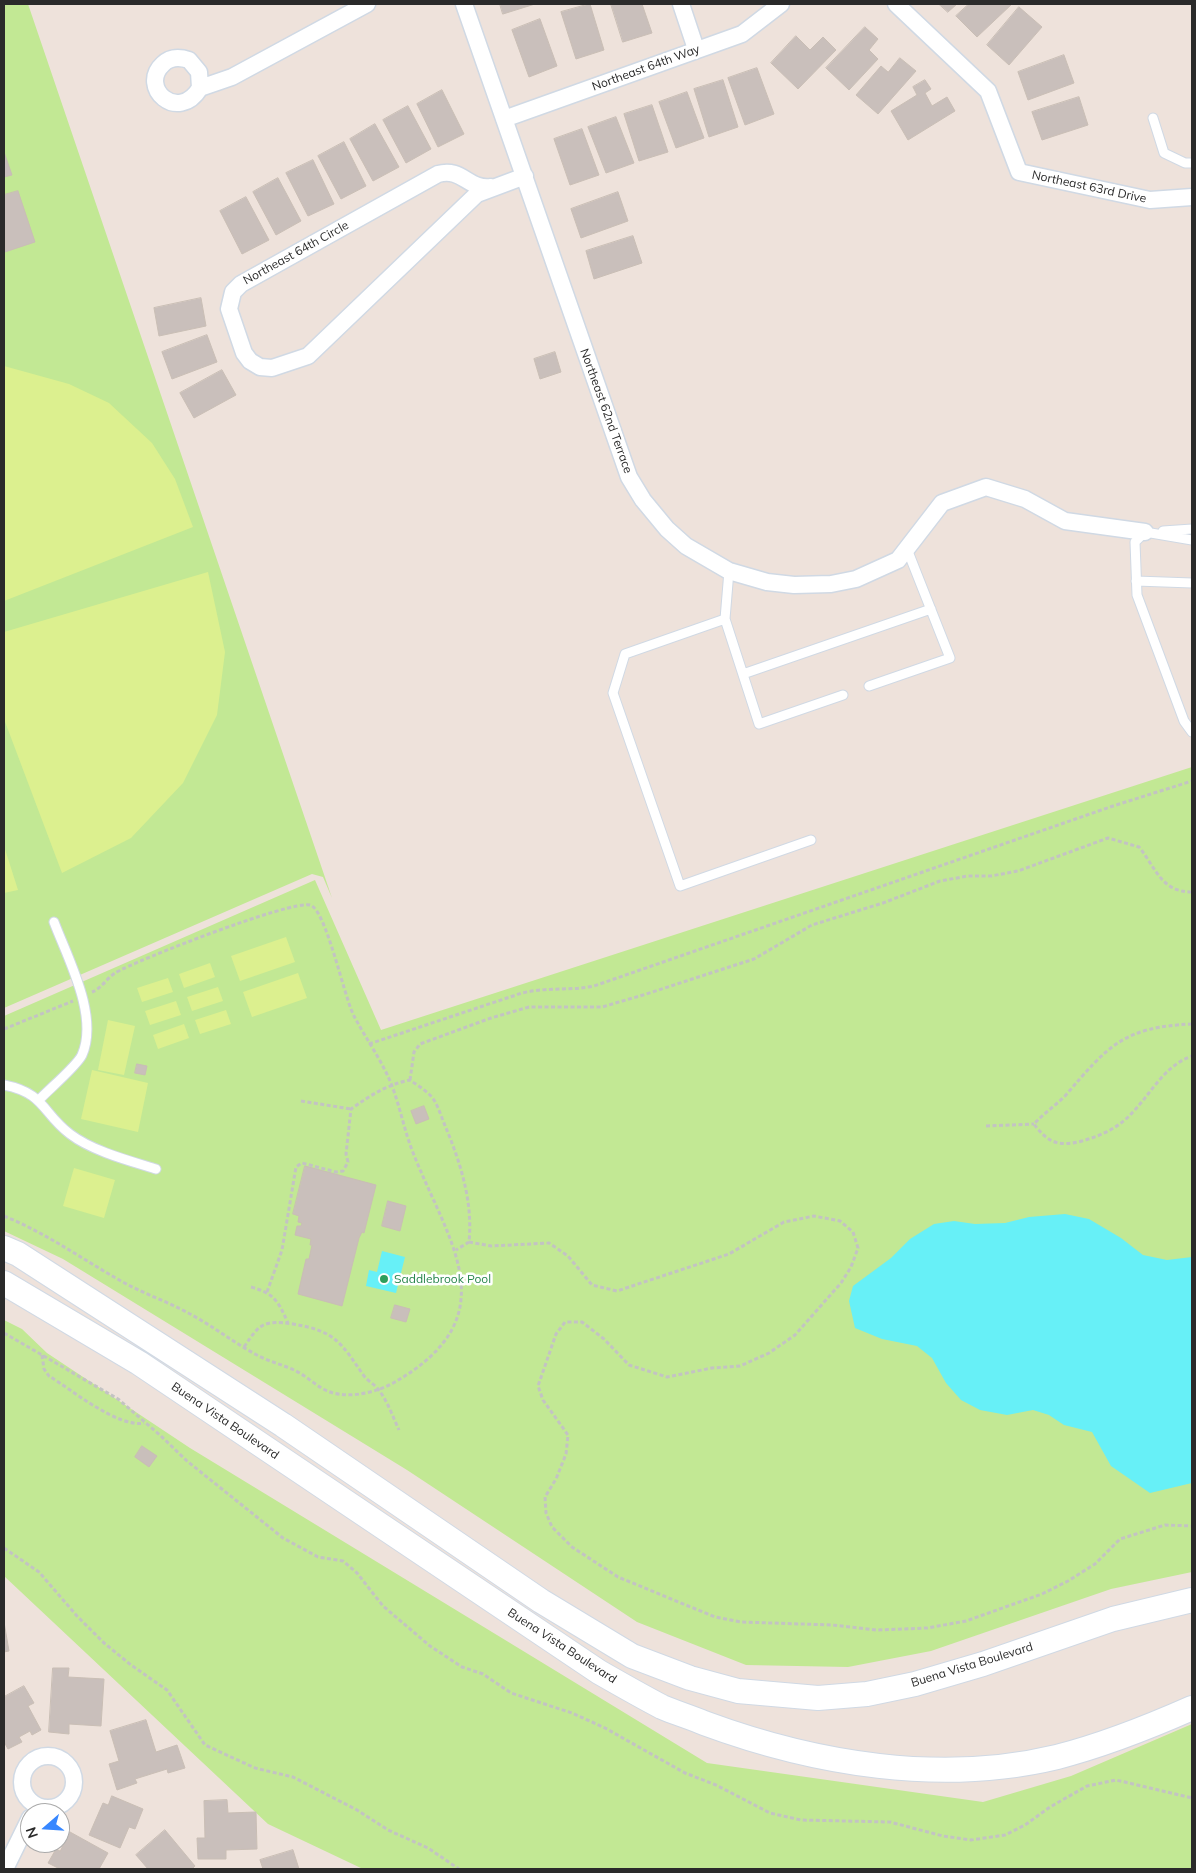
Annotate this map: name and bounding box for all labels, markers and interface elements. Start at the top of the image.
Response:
street label: Northeast 64th Way [590,42,702,94]
street label: Northeast 63rd Drive [1030,168,1148,206]
street label: Northeast 64th Circle [241,218,351,288]
street label: Northeast 62nd Terrace [577,347,635,475]
place label: Saddlebrook Pool [394,1272,491,1286]
marker: Saddlebrook Pool [378,1273,390,1285]
street label: Buena Vista Boulevard [168,1380,282,1462]
street label: Buena Vista Boulevard [505,1605,619,1687]
street label: Buena Vista Boulevard [909,1640,1035,1690]
north arrow [20,1803,70,1853]
text: N [22,1825,42,1840]

